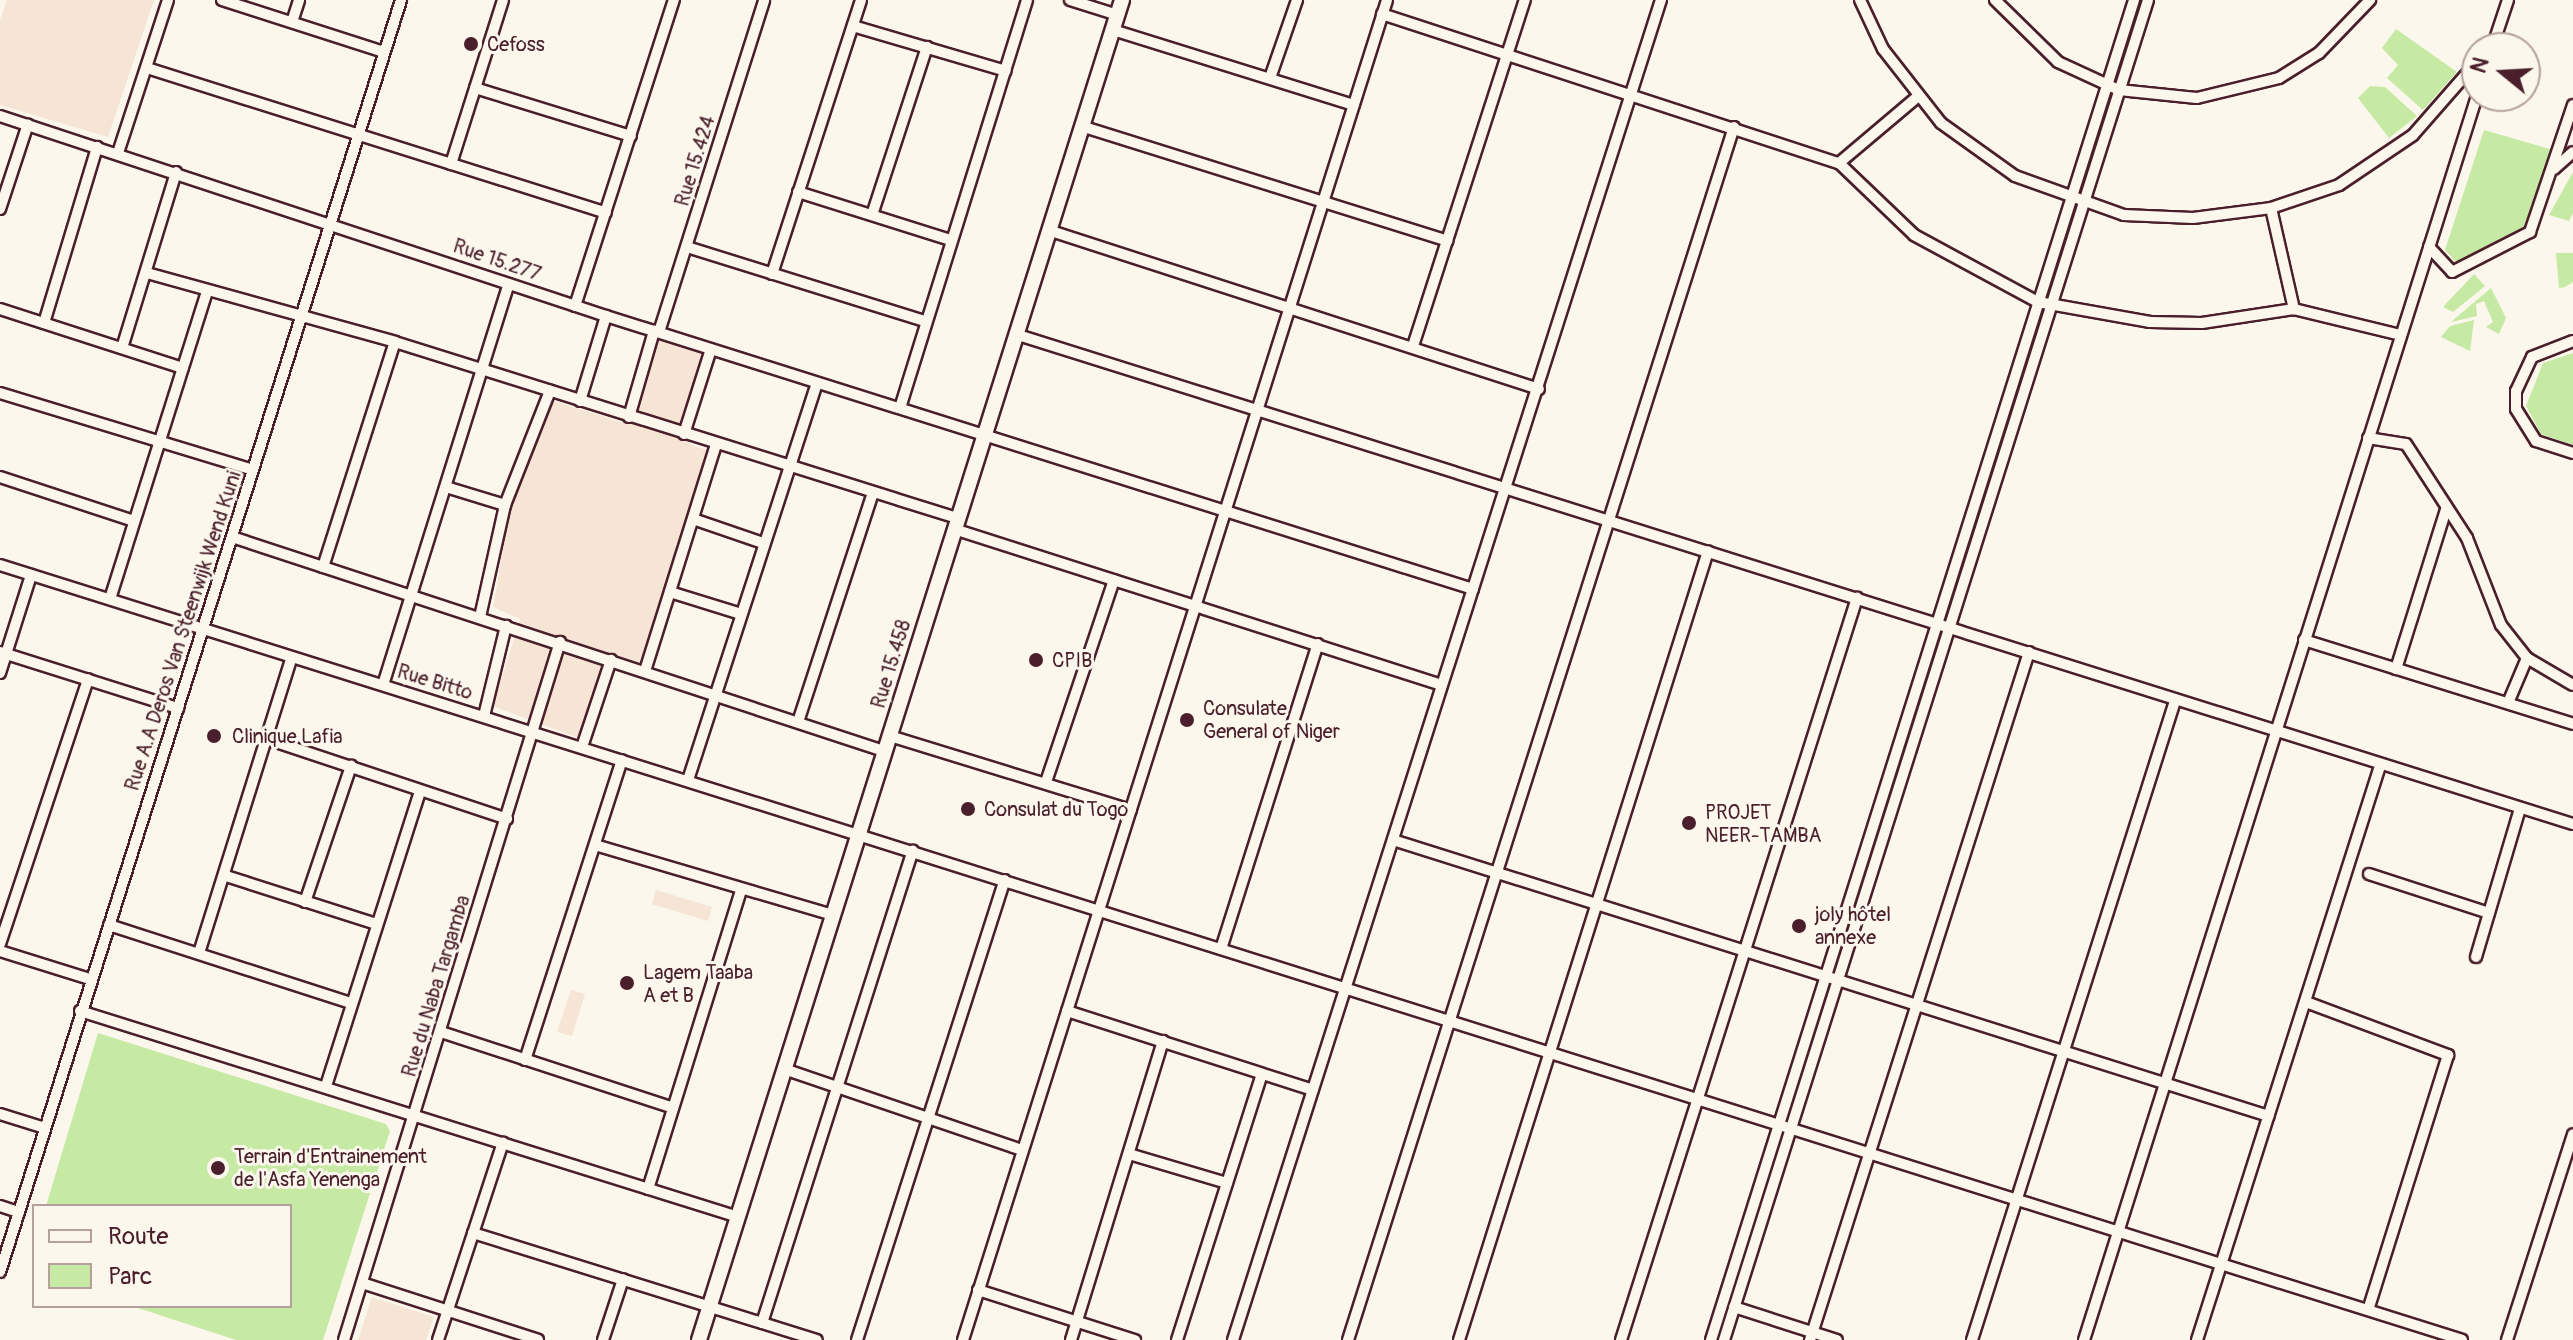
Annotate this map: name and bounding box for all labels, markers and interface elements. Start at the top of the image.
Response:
place label: Cefoss [487,32,545,56]
north arrow [2461,32,2541,112]
marker: Cefoss [462,35,480,53]
text: N [2464,54,2496,77]
street label: Rue 15.424 [670,113,720,209]
street label: Rue 15.277 [450,234,544,286]
street label: Rue A.A Deros Van Steenwijk Wend Kuni [120,468,246,794]
street label: Rue 15.458 [866,617,916,711]
place label: CPIB [1052,648,1092,672]
marker: CPIB [1027,651,1045,669]
street label: Rue Bitto [394,659,476,705]
place label: Consulate General of Niger [1203,696,1340,743]
marker: Consulate General of Niger [1178,711,1196,729]
place label: Clinique Lafia [232,724,343,748]
marker: Clinique Lafia [203,725,225,747]
place label: Consulat du Togo [984,797,1128,821]
marker: Consulat du Togo [959,800,977,818]
place label: PROJET NEER-TAMBA [1705,800,1822,847]
marker: PROJET NEER-TAMBA [1680,814,1698,832]
street label: Rue du Naba Targamba [397,892,475,1080]
place label: joly hôtel annexe [1815,902,1891,949]
marker: joly hôtel annexe [1790,917,1808,935]
place label: Lagem Taaba A et B [643,960,753,1007]
marker: Lagem Taaba A et B [618,974,636,992]
place label: Terrain d'Entrainement de l'Asfa Yenenga [234,1144,427,1191]
marker: Terrain d'Entrainement de l'Asfa Yenenga [209,1159,227,1177]
legend [32,1204,292,1308]
text: Route [108,1222,168,1251]
text: Parc [108,1262,152,1291]

